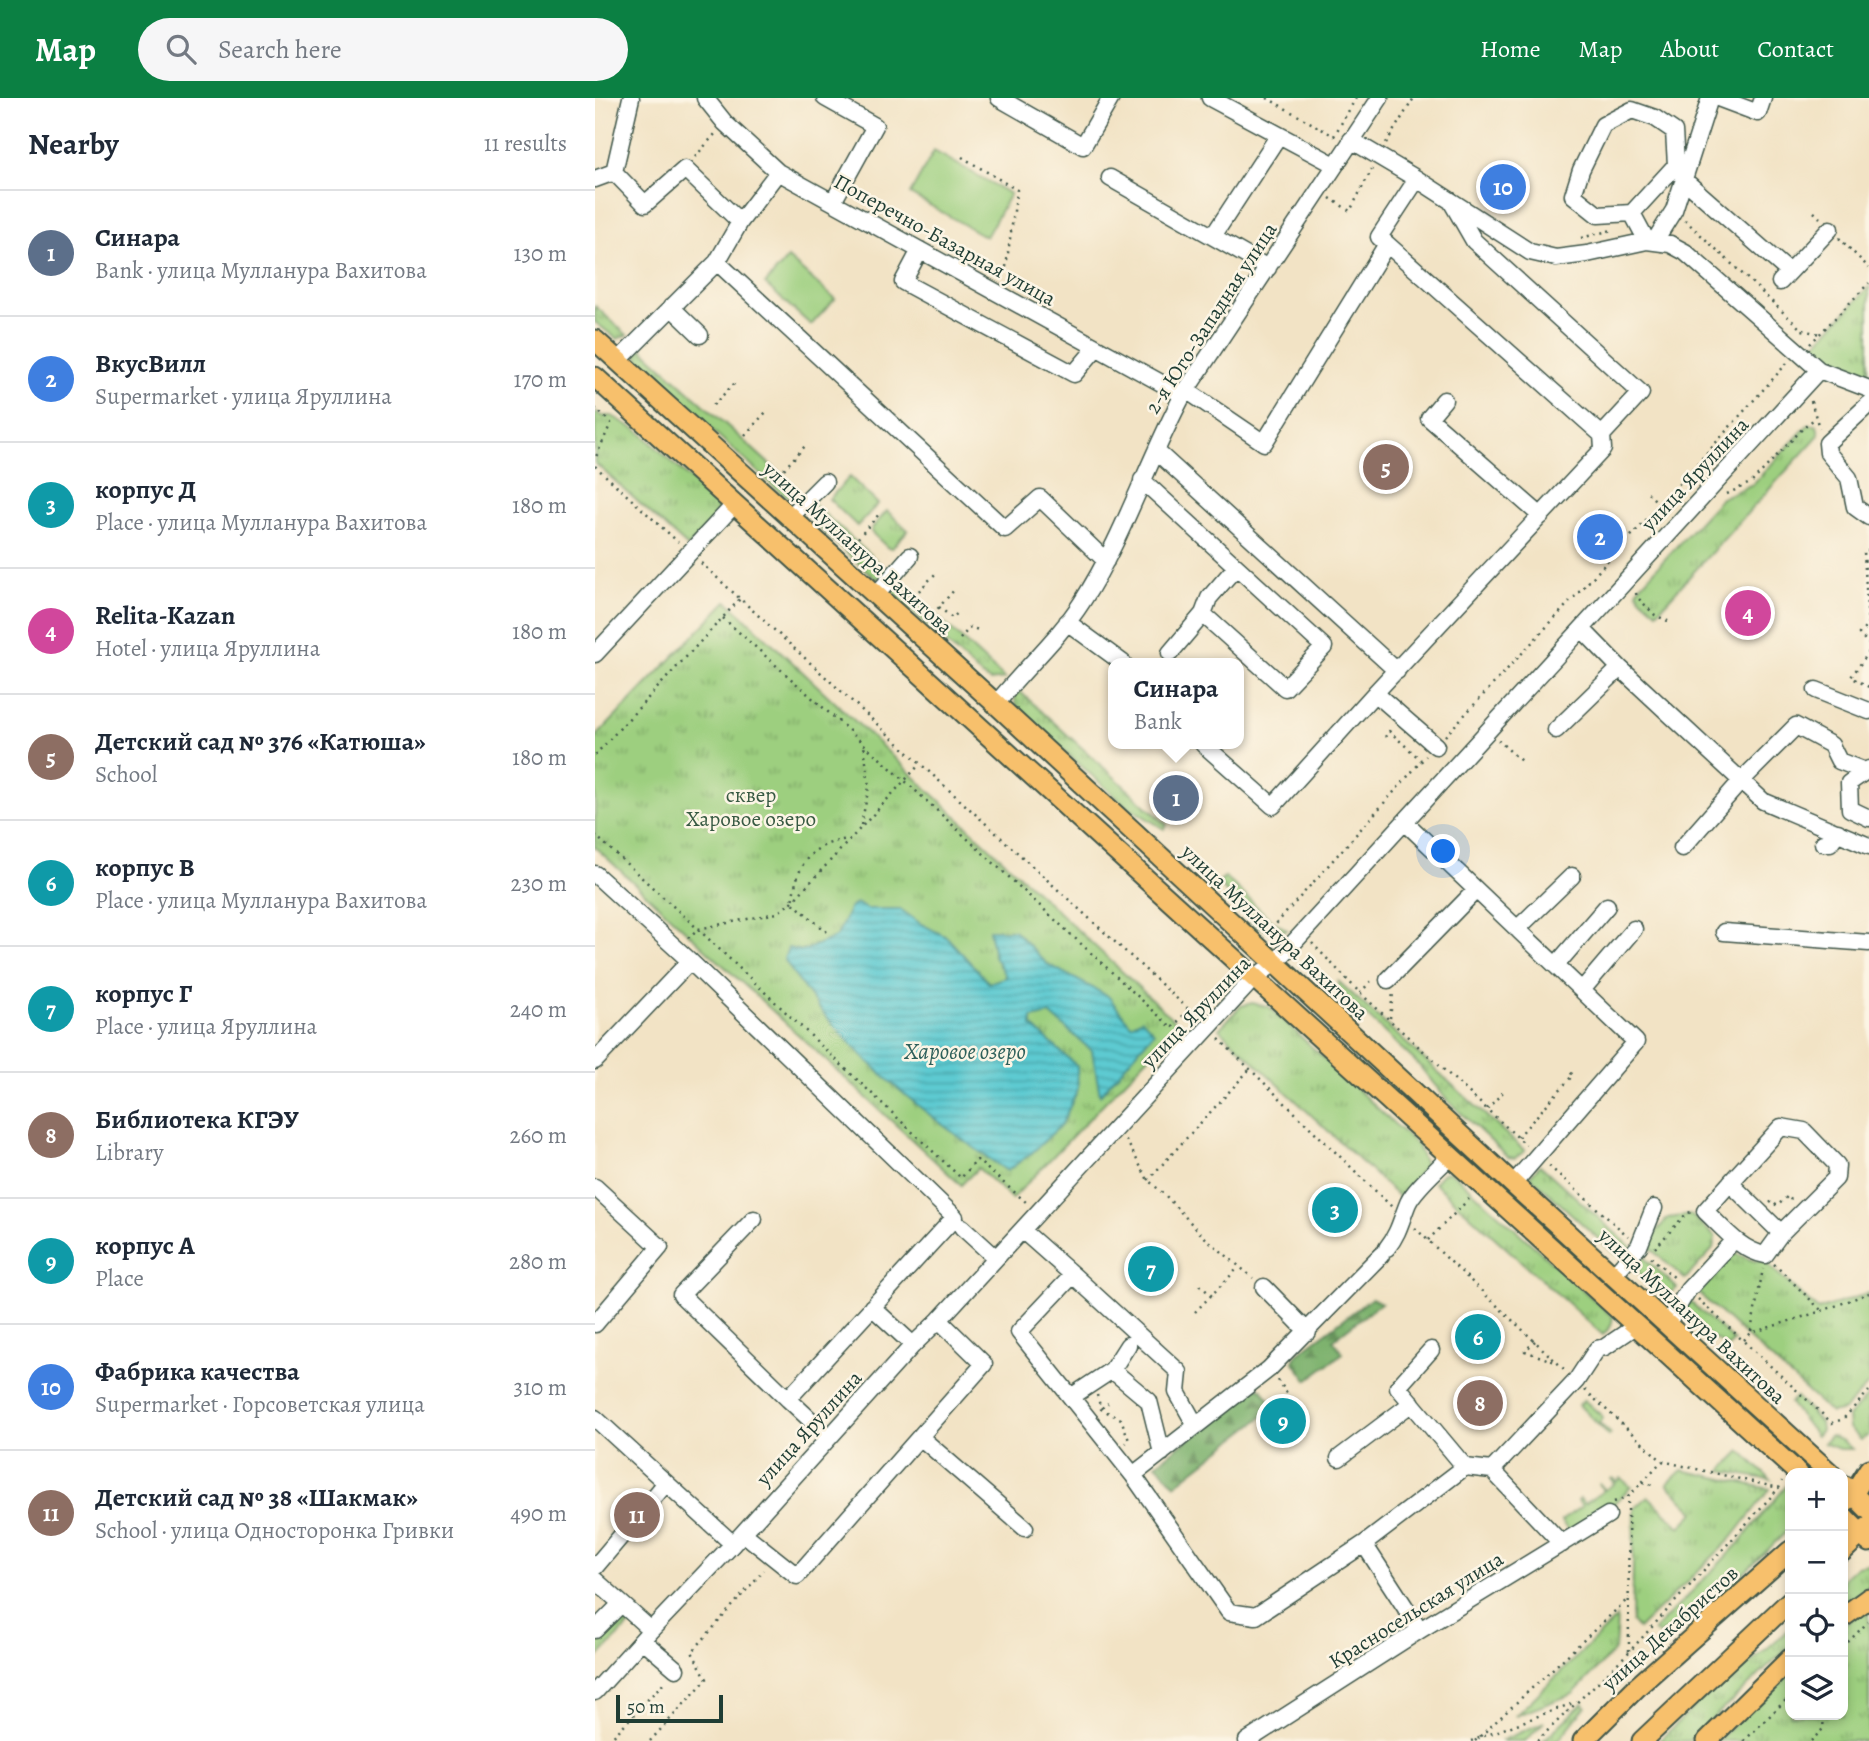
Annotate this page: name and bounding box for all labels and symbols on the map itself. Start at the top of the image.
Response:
pin: 10 [1480,161,1526,213]
street label: Поперечно-Базарная улица [829,167,1061,313]
street label: 2-я Юго-Западная улица [1139,217,1284,419]
street label: улица Яруллина [1634,411,1755,538]
pin: 5 [1363,441,1409,493]
street label: улица Мулланура Вахитова [756,455,959,641]
pin: 2 [1577,511,1623,563]
pin: 4 [1725,587,1771,639]
pin: 1 [1153,772,1199,824]
park label: сквер Харовое озеро [686,781,816,833]
your location [1426,834,1460,868]
street label: улица Мулланура Вахитова [1175,837,1375,1026]
street label: улица Яруллина [1135,950,1257,1075]
water label: Харовое озеро [903,1036,1026,1067]
pin: 3 [1312,1184,1358,1236]
street label: улица Мулланура Вахитова [1592,1221,1792,1410]
pin: 7 [1128,1243,1174,1295]
pin: 6 [1455,1311,1501,1363]
street label: улица Яруллина [749,1364,868,1492]
pin: 8 [1457,1377,1503,1429]
pin: 9 [1260,1395,1306,1447]
pin: 11 [614,1489,660,1541]
street label: Красносельская улица [1323,1545,1509,1675]
street label: улица Декабристов [1595,1559,1744,1697]
scale bar [616,1692,723,1724]

